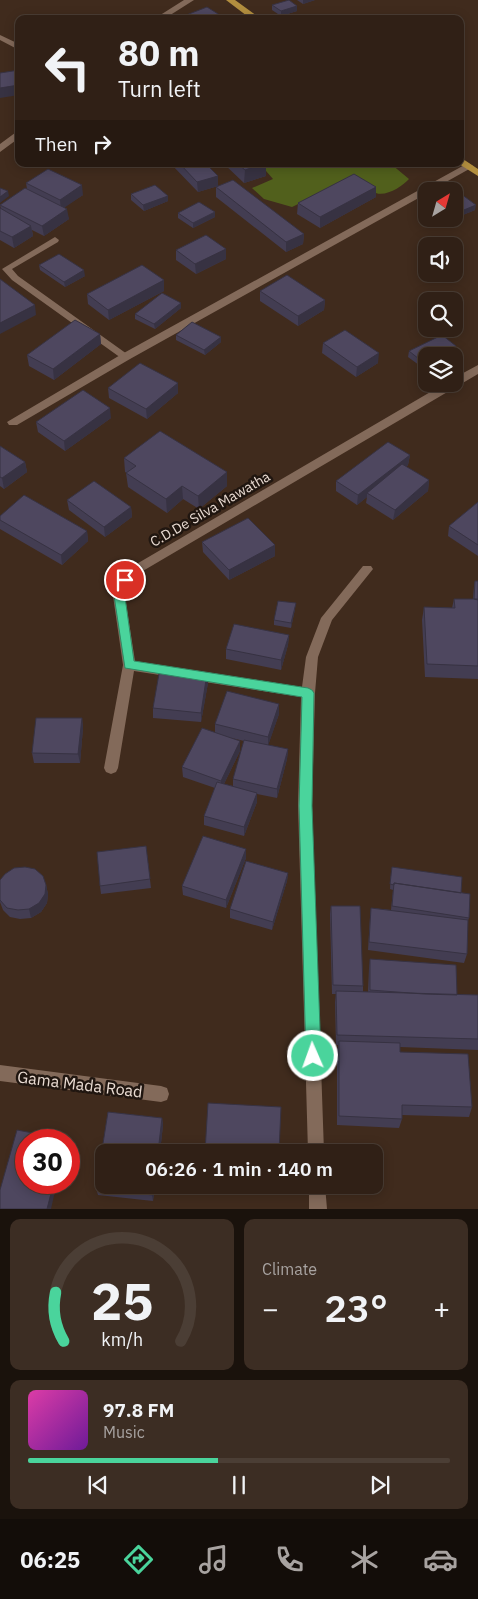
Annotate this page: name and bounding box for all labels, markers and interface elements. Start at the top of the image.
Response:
text: 80 m [118,30,200,76]
icon: left [35,35,100,100]
text: Turn left [118,74,201,103]
icon: right [88,130,116,158]
text: Then [35,132,78,156]
north arrow [418,182,462,228]
map controls [418,182,463,392]
button: sound [418,237,463,282]
button: search [418,292,463,337]
button: layers [418,347,463,392]
street label: C.D.De Silva Mawatha [147,467,274,551]
pin [104,559,146,601]
icon: arrive [111,566,139,594]
position arrow [286,1029,338,1081]
street label: Gama Mada Road [16,1066,144,1102]
speed limit sign: 30 [15,1129,80,1194]
text: 06:26 · 1 min · 140 m [145,1157,333,1181]
text: Climate [262,1259,317,1279]
text: 25 [91,1267,153,1334]
text: 23° [324,1283,388,1332]
text: − [262,1290,279,1327]
text: + [433,1290,450,1327]
text: km/h [101,1328,143,1351]
text: 97.8 FM [103,1398,174,1422]
text: Music [103,1422,145,1442]
icon: previous [84,1471,112,1499]
icon: pause [225,1471,253,1499]
icon: next [366,1471,394,1499]
icon: directions [121,1542,156,1577]
icon: music [196,1542,231,1577]
icon: phone [272,1542,307,1577]
icon: climate [347,1542,382,1577]
icon: car [423,1542,458,1577]
text: 06:25 [20,1545,80,1574]

